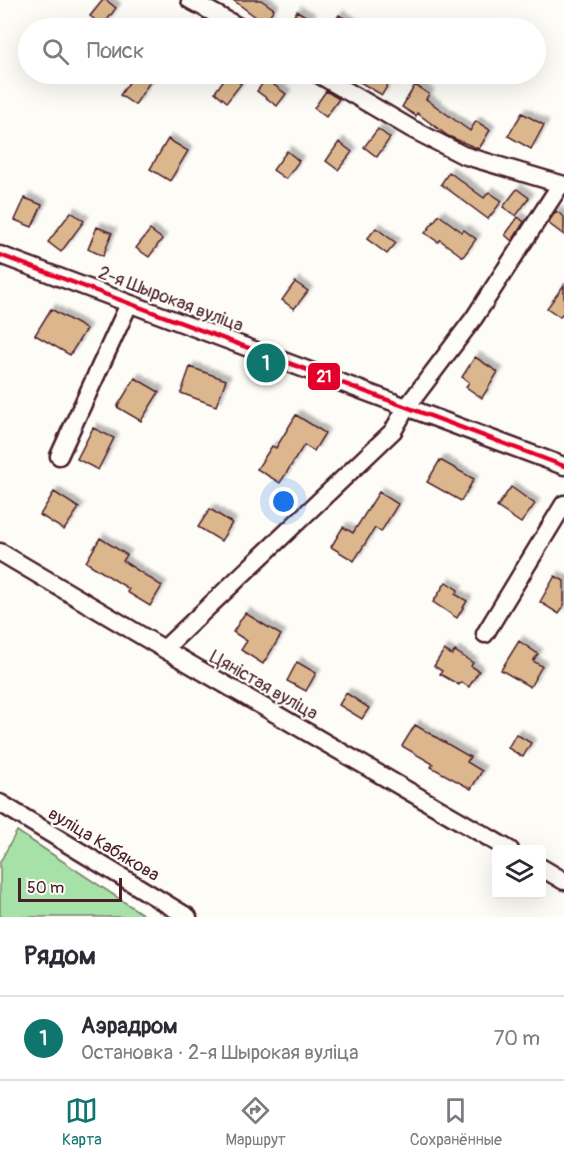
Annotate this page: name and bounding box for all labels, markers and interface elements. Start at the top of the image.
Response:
search box [18,18,546,84]
icon: search [39,35,72,68]
text: Поиск [87,37,144,65]
street label: 2-я Шырокая вуліца [95,261,247,338]
pin: 1 [246,340,286,386]
line badge: 21 [307,362,341,391]
text: 21 [316,367,332,387]
your location [269,487,298,516]
street label: Цяністая вуліца [206,645,322,726]
street label: вуліца Кабякова [44,802,164,887]
map controls [492,845,546,899]
button: layers [492,845,546,899]
scale bar [18,875,122,902]
text: 50 m [27,878,64,898]
text: Рядом [24,940,96,972]
text: Аэрадром [81,1012,178,1040]
text: 1 [40,1026,47,1051]
text: 70 m [494,1026,540,1051]
text: Остановка · 2-я Шырокая вуліца [81,1040,359,1065]
tab: Карта [62,1094,102,1150]
tab: Маршрут [226,1094,286,1150]
tab: Сохранённые [410,1094,502,1150]

